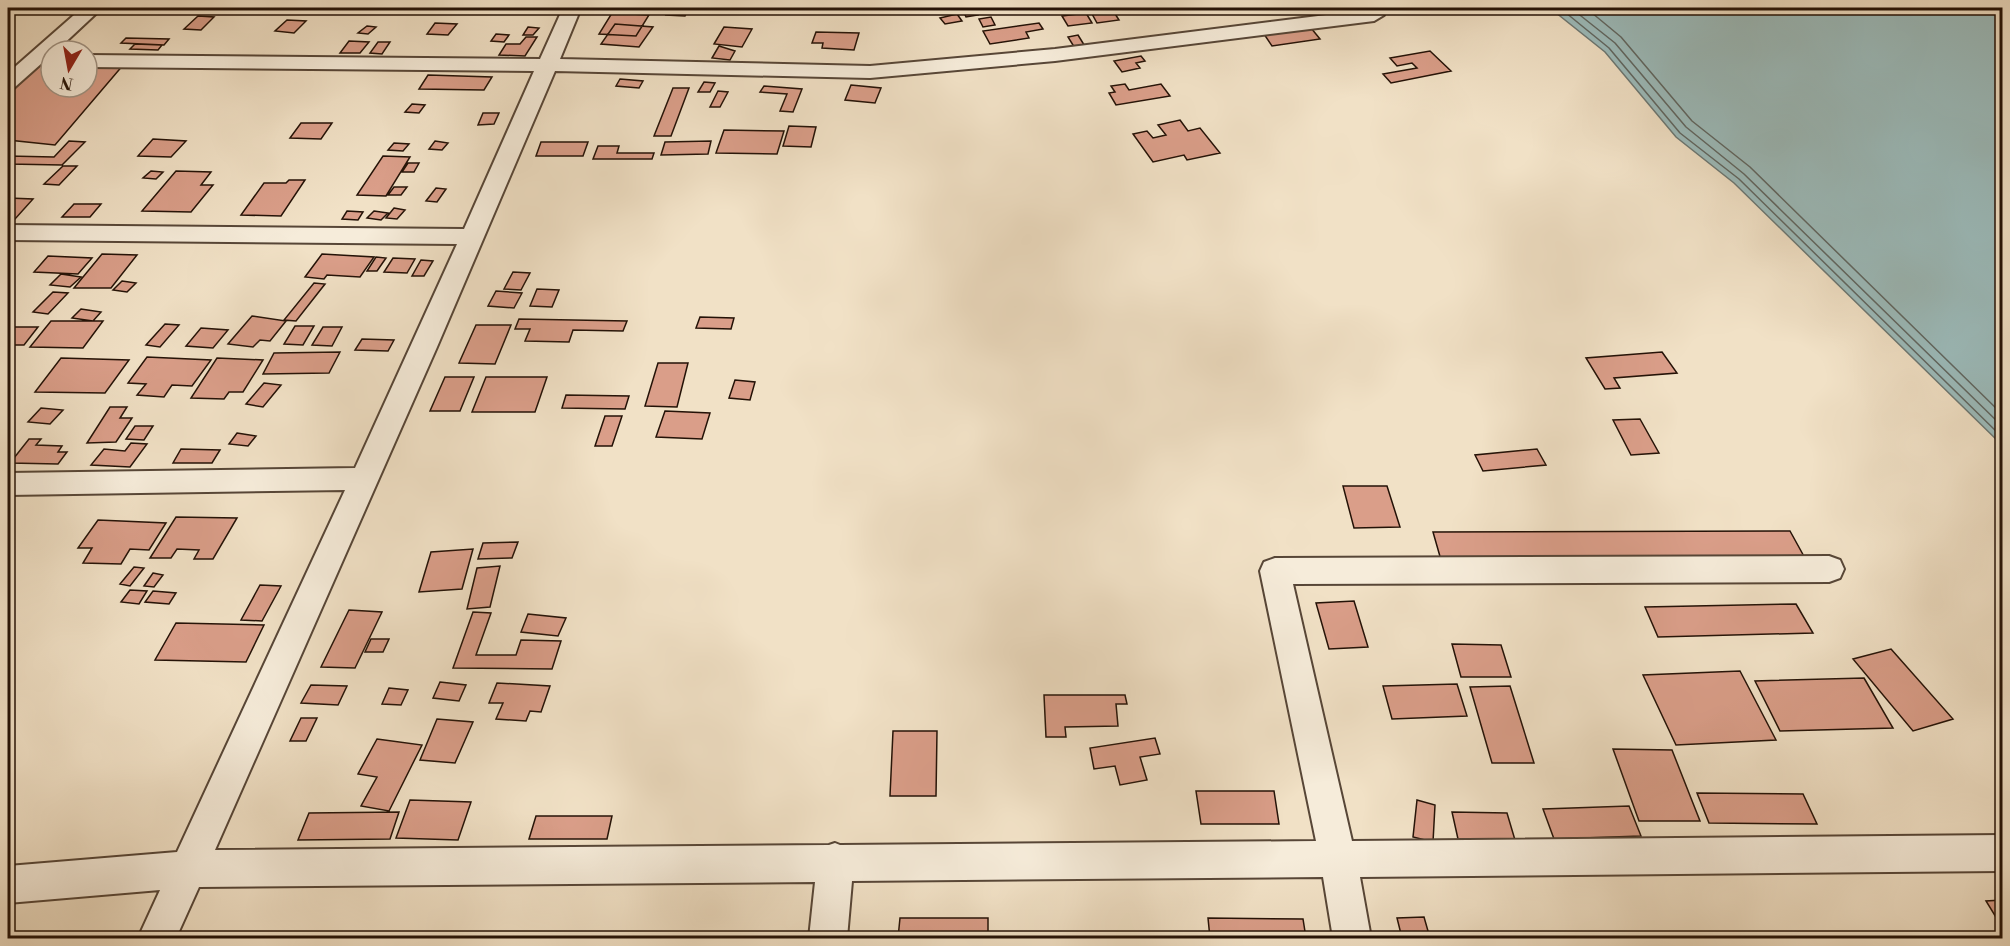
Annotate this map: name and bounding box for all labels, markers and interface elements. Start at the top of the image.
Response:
north arrow [39,39,99,99]
text: N [58,72,75,94]

